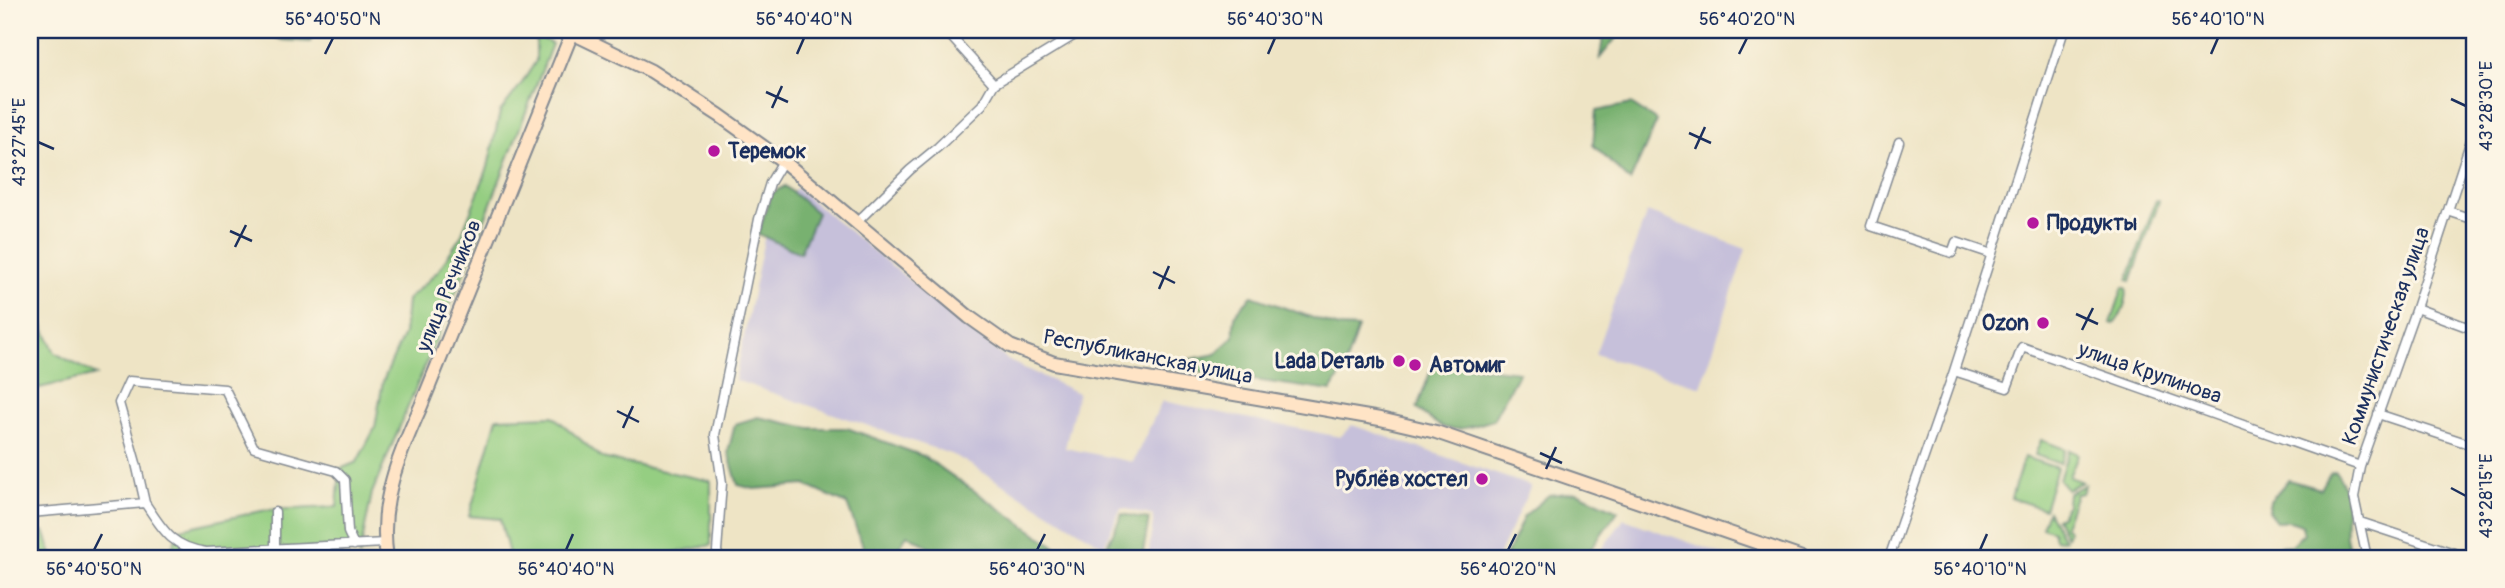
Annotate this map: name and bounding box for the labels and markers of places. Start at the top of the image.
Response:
place label: Теремок [727,138,806,165]
marker: Теремок [706,143,722,159]
place label: Продукты [2047,210,2137,237]
marker: Продукты [2025,215,2041,231]
place label: Ozon [1982,310,2029,337]
marker: Ozon [2035,315,2051,331]
place label: Lada Dеталь [1274,348,1385,375]
place label: Автомиг [1429,352,1506,379]
marker: Lada Dеталь [1391,353,1407,369]
marker: Автомиг [1407,357,1423,373]
place label: Рублёв хостел [1335,466,1468,493]
marker: Рублёв хостел [1474,471,1490,487]

